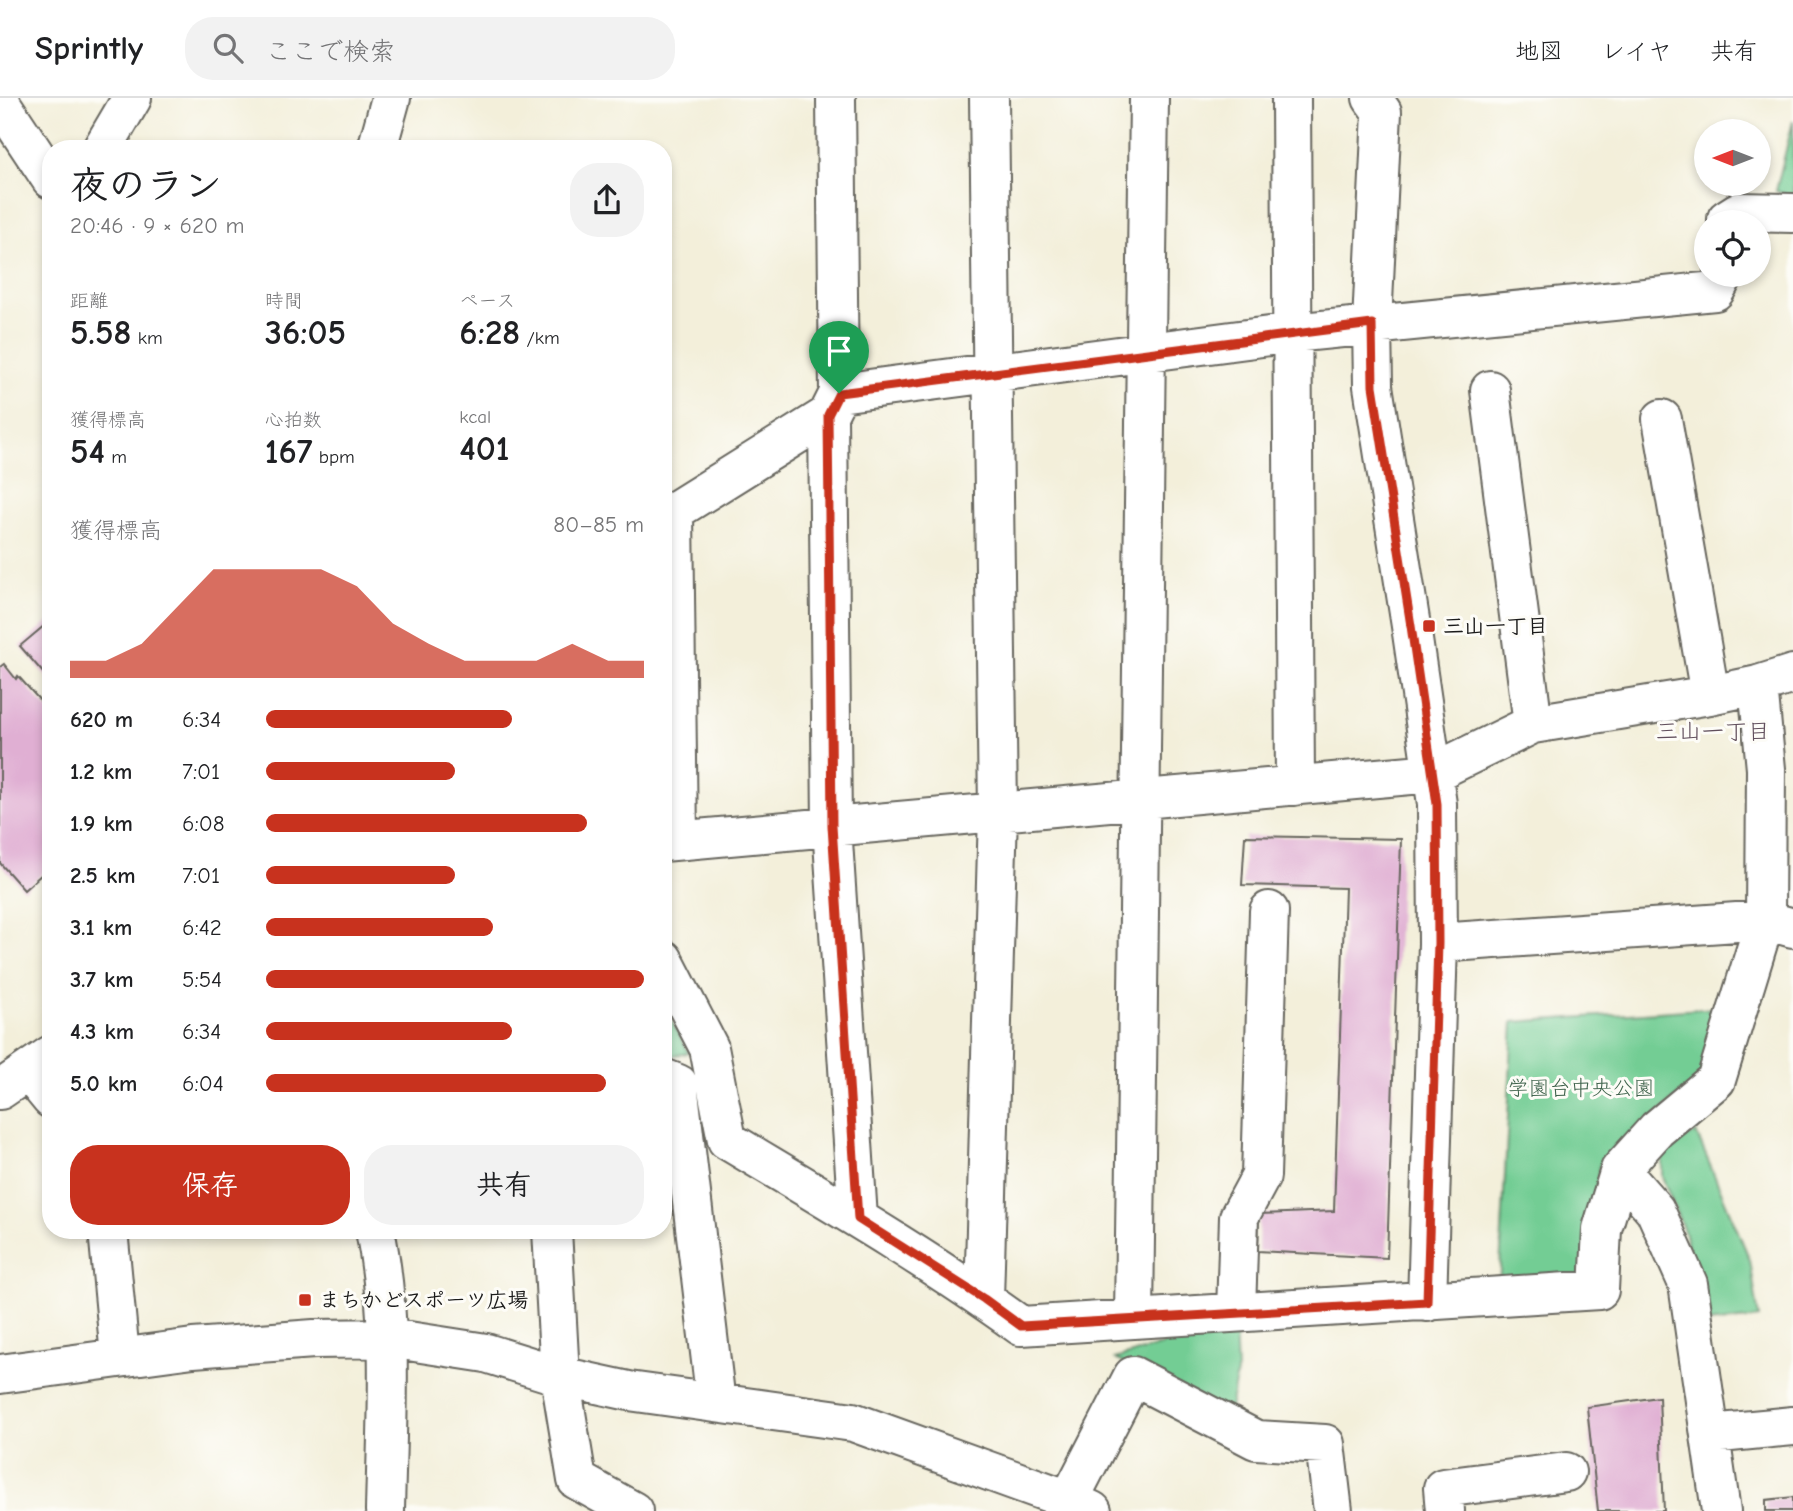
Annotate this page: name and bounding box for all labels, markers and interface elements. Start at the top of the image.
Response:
search box [185,17,675,80]
text: Sprintly [35,29,143,67]
icon: search [209,29,247,67]
text: ここで検索 [265,37,395,67]
text: 地図 [1515,37,1563,65]
text: レイヤ [1601,37,1672,65]
text: 共有 [1710,37,1758,65]
north arrow [1694,119,1771,196]
map controls [1694,119,1771,287]
button: share [570,163,644,237]
text: 夜のラン [70,164,222,208]
button: locate [1694,210,1771,287]
text: 20:46 · 9 × 620 m [70,212,245,239]
text: 距離 [70,290,108,312]
text: 時間 [265,290,303,312]
text: ペース [459,290,515,312]
text: 5.58 [70,312,131,353]
text: 36:05 [265,312,346,353]
text: 6:28 [459,312,520,353]
pin [809,321,869,393]
text: km [131,327,163,349]
text: /km [520,327,560,349]
icon: arrive [820,332,858,370]
text: kcal [459,406,491,428]
text: 獲得標高 [70,409,146,431]
text: 心拍数 [265,409,322,431]
text: 401 [459,428,510,469]
text: 54 [70,431,105,472]
text: 167 [265,431,312,472]
text: m [105,446,127,468]
text: bpm [312,446,355,468]
text: 80–85 m [553,511,644,538]
text: 獲得標高 [70,517,162,544]
place label: 三山一丁目 [1443,614,1548,638]
marker: 三山一丁目 [1421,618,1437,634]
text: 620 m [70,706,133,733]
text: 6:34 [182,706,221,733]
district label: 三山一丁目 [1656,718,1771,745]
text: 1.2 km [70,758,132,785]
text: 7:01 [182,758,220,785]
text: 1.9 km [70,810,133,837]
text: 6:08 [182,810,224,837]
text: 2.5 km [70,862,136,889]
text: 7:01 [182,862,220,889]
text: 3.1 km [70,914,132,941]
text: 6:42 [182,914,222,941]
text: 3.7 km [70,966,134,993]
text: 5:54 [182,966,222,993]
text: 4.3 km [70,1018,134,1045]
text: 6:34 [182,1018,221,1045]
text: 5.0 km [70,1070,137,1097]
text: 6:04 [182,1070,224,1097]
park label: 学園台中央公園 [1508,1076,1655,1100]
button: 保存 [70,1145,350,1225]
button: 共有 [364,1145,644,1225]
place label: まちかどスポーツ広場 [319,1288,529,1312]
marker: まちかどスポーツ広場 [297,1292,313,1308]

